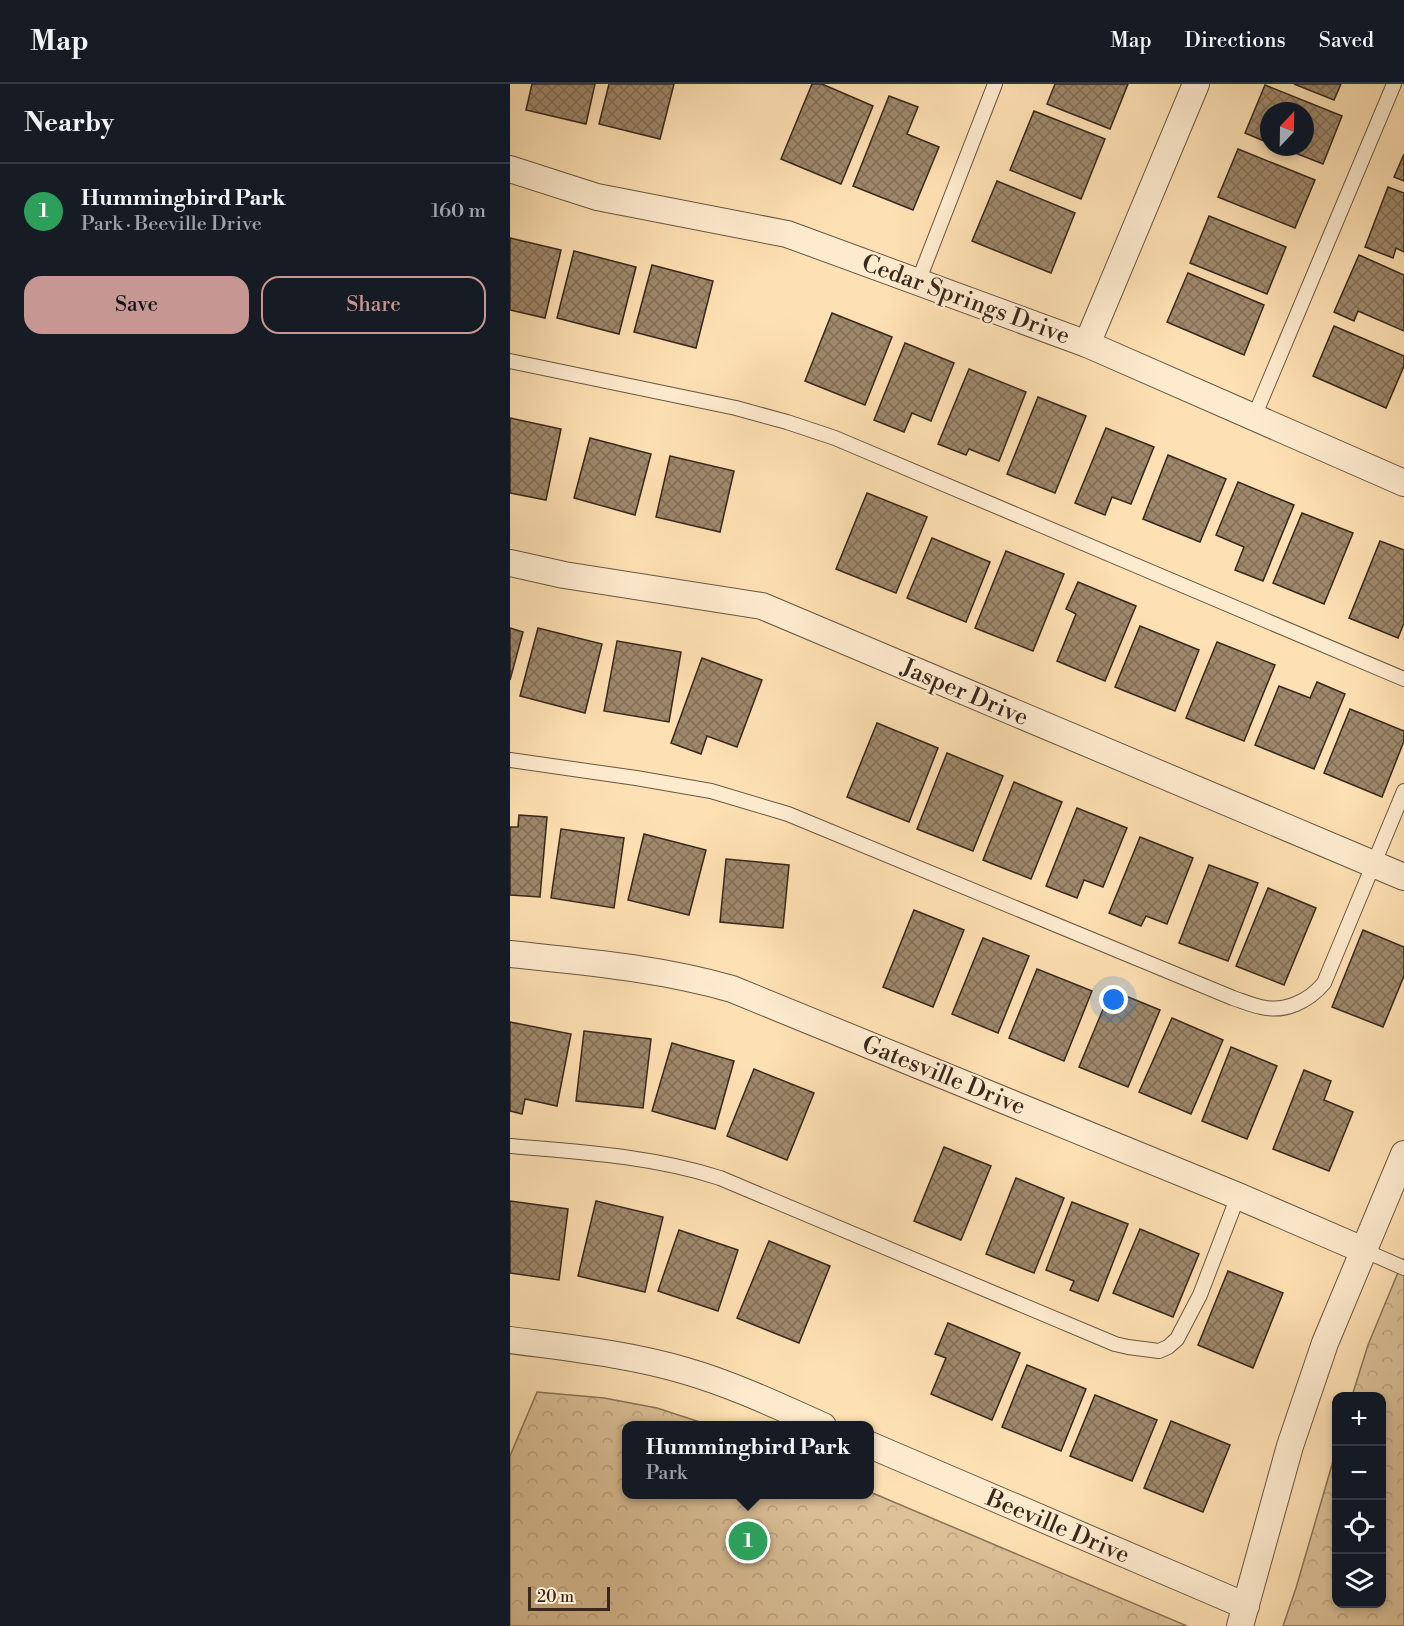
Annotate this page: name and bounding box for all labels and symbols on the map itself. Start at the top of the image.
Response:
north arrow [1260,102,1314,156]
street label: Cedar Springs Drive [857,248,1074,352]
street label: Jasper Drive [896,652,1033,733]
your location [1099,985,1128,1014]
street label: Gatesville Drive [858,1030,1030,1122]
street label: Beeville Drive [980,1483,1134,1571]
pin: 1 [728,1518,768,1564]
scale bar [528,1584,610,1612]

